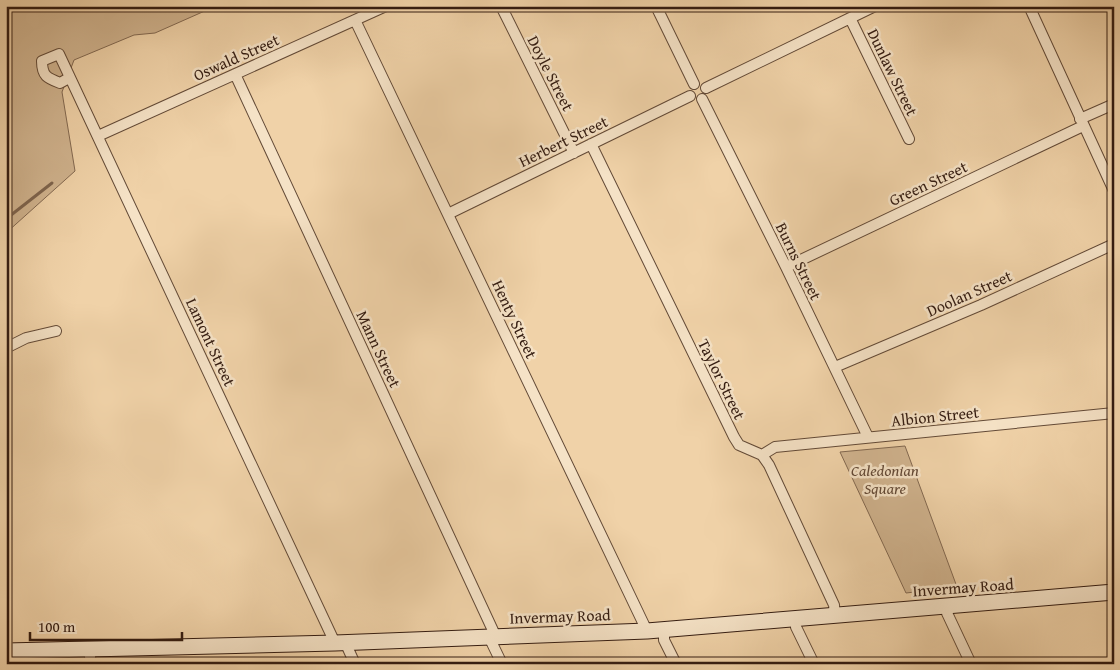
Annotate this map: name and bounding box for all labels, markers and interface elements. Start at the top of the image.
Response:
street label: Dunlaw Street [861,24,925,120]
street label: Oswald Street [189,27,283,87]
street label: Doyle Street [522,31,580,115]
street label: Herbert Street [514,109,612,173]
street label: Green Street [885,154,971,212]
street label: Burns Street [770,218,828,304]
street label: Doolan Street [923,263,1016,322]
street label: Henty Street [486,276,544,363]
street label: Lamont Street [180,294,242,391]
street label: Mann Street [351,306,407,392]
street label: Taylor Street [692,335,752,424]
street label: Albion Street [890,399,980,433]
park label: Caledonian Square [851,458,919,500]
street label: Invermay Road [912,571,1015,603]
street label: Invermay Road [509,602,611,630]
scale bar [30,610,182,642]
text: 100 m [38,616,76,637]

